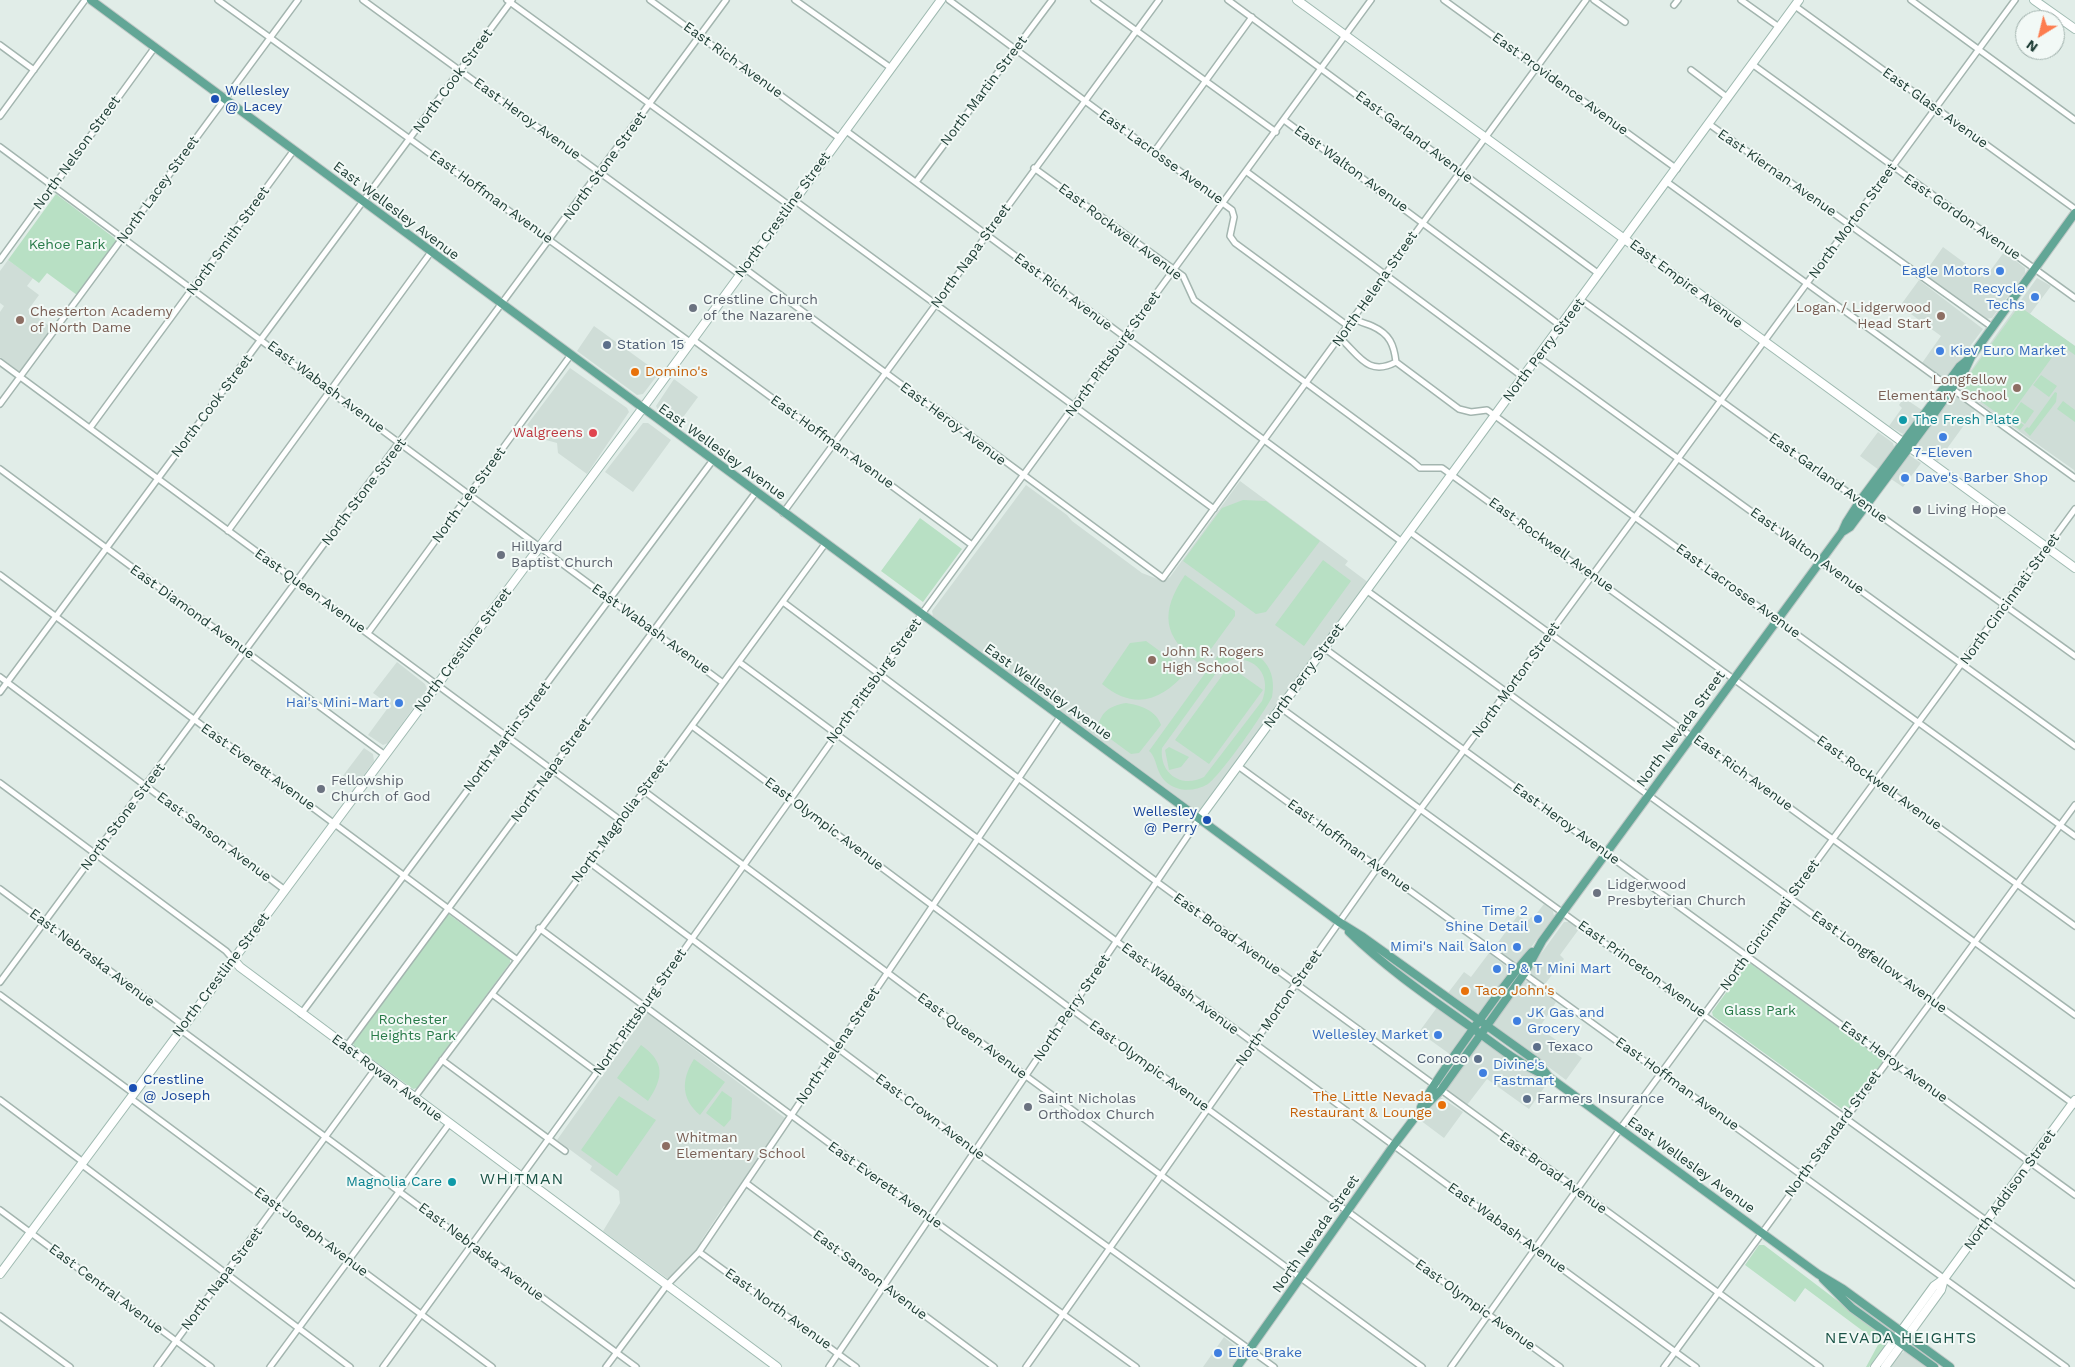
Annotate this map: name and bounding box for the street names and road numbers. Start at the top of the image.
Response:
street label: East Rich Avenue [680,18,786,102]
street label: North Cook Street [410,26,496,136]
street label: East Providence Avenue [1489,29,1631,139]
street label: North Martin Street [937,33,1031,149]
street label: East Glass Avenue [1879,64,1991,152]
street label: East Heroy Avenue [470,74,584,164]
street label: East Garland Avenue [1352,87,1476,187]
street label: North Nelson Street [30,93,124,213]
street label: East Lacrosse Avenue [1095,106,1227,208]
street label: North Stone Street [560,108,650,224]
street label: East Walton Avenue [1291,122,1411,216]
street label: East Kiernan Avenue [1714,126,1840,220]
street label: North Lacey Street [113,133,203,247]
street label: East Hoffman Avenue [426,147,556,247]
street label: North Crestline Street [732,149,834,281]
street label: East Wellesley Avenue [330,158,462,264]
street label: North Morton Street [1805,160,1901,282]
street label: East Gordon Avenue [1900,170,2024,264]
street label: East Rockwell Avenue [1055,180,1185,284]
street label: North Smith Street [183,183,273,299]
street label: North Napa Street [927,201,1015,311]
street label: North Helena Street [1329,228,1421,350]
street label: East Empire Avenue [1626,236,1746,332]
street label: East Rich Avenue [1011,250,1115,334]
street label: North Pittsburg Street [1062,288,1164,420]
street label: North Perry Street [1500,295,1588,405]
street label: East Wabash Avenue [264,337,388,437]
street label: North Cook Street [168,351,256,461]
street label: East Heroy Avenue [897,379,1009,469]
street label: East Hoffman Avenue [767,392,897,492]
street label: East Wellesley Avenue [655,400,789,504]
street label: East Garland Avenue [1765,429,1891,527]
street label: North Stone Street [318,435,410,549]
street label: North Lee Street [429,444,509,546]
street label: East Rockwell Avenue [1485,494,1617,596]
street label: East Walton Avenue [1747,504,1867,598]
street label: North Cincinnati Street [1957,530,2063,668]
street label: East Lacrosse Avenue [1672,540,1804,642]
street label: East Queen Avenue [251,545,369,637]
street label: East Diamond Avenue [126,561,258,663]
street label: East Wabash Avenue [588,580,714,678]
street label: North Crestline Street [411,585,515,715]
street label: North Pittsburg Street [823,615,925,747]
street label: North Morton Street [1468,619,1564,741]
street label: North Perry Street [1260,620,1348,732]
street label: East Wellesley Avenue [981,640,1115,744]
street label: North Nevada Street [1633,667,1729,791]
street label: North Martin Street [460,679,554,795]
street label: North Napa Street [507,715,595,825]
street label: East Everett Avenue [198,720,318,814]
street label: East Rich Avenue [1690,731,1796,815]
street label: East Rockwell Avenue [1813,732,1945,834]
street label: North Magnolia Street [568,756,672,886]
street label: North Stone Street [77,760,169,874]
street label: East Olympic Avenue [761,774,887,874]
street label: East Heroy Avenue [1509,779,1623,869]
street label: East Sanson Avenue [153,788,275,886]
street label: East Hoffman Avenue [1284,796,1414,896]
street label: North Cincinnati Street [1717,856,1823,994]
street label: East Broad Avenue [1170,889,1284,979]
street label: East Nebraska Avenue [26,905,158,1011]
street label: East Longfellow Avenue [1808,907,1950,1017]
street label: North Crestline Street [169,910,273,1040]
street label: East Princeton Avenue [1575,917,1709,1021]
street label: East Wabash Avenue [1118,939,1242,1039]
street label: North Pittsburg Street [590,945,690,1079]
street label: North Morton Street [1232,946,1326,1070]
street label: North Perry Street [1030,951,1114,1065]
street label: North Helena Street [793,984,883,1108]
street label: East Queen Avenue [914,989,1030,1083]
street label: East Olympic Avenue [1086,1017,1212,1115]
street label: East Heroy Avenue [1837,1017,1951,1107]
street label: East Rowan Avenue [328,1031,446,1125]
street label: East Hoffman Avenue [1612,1034,1742,1134]
street label: North Standard Street [1781,1067,1885,1201]
street label: East Crown Avenue [872,1070,988,1164]
street label: East Wellesley Avenue [1624,1113,1758,1217]
street label: North Addison Street [1961,1126,2059,1254]
street label: East Broad Avenue [1496,1128,1610,1218]
street label: East Everett Avenue [825,1138,945,1232]
street label: North Nevada Street [1269,1172,1363,1296]
street label: East Wabash Avenue [1444,1179,1570,1277]
street label: East Joseph Avenue [251,1184,371,1280]
street label: East Nebraska Avenue [415,1199,547,1305]
street label: North Napa Street [178,1224,266,1334]
street label: East Sanson Avenue [809,1226,931,1324]
street label: East Central Avenue [45,1240,167,1338]
street label: East Olympic Avenue [1412,1256,1538,1354]
street label: East North Avenue [721,1265,835,1353]

